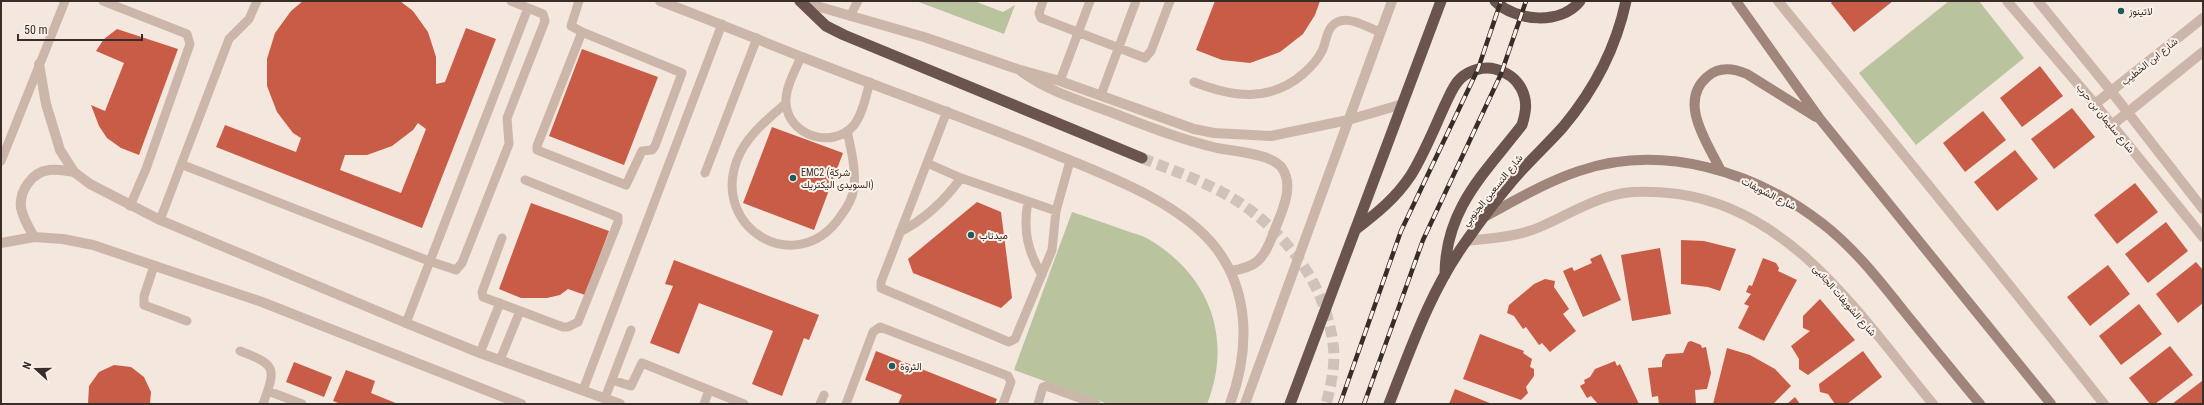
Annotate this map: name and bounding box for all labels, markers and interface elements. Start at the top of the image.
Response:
marker: لاتينوز [2116,6,2126,16]
place label: لاتينوز [2128,6,2153,18]
scale bar [18,16,142,42]
text: 50 m [24,23,48,37]
street label: شارع ابن الخطيب [2119,35,2180,88]
street label: شارع سليمان بن حرب [2074,82,2137,156]
street label: شارع التسعين الجنوبي [1460,152,1527,230]
place label: EMC2 (شركة السويدى اليكتريك) [801,167,874,191]
marker: EMC2 (شركة السويدى اليكتريك) [788,173,798,183]
street label: شارع الشويفات [1739,175,1798,213]
marker: ميدتاب [966,230,976,240]
place label: ميدتاب [979,230,1008,242]
street label: شارع الشويفات الجانبى [1810,263,1879,339]
north arrow [16,349,56,389]
text: N [20,360,34,371]
marker: الثروة [887,361,897,371]
place label: الثروة [900,361,922,373]

